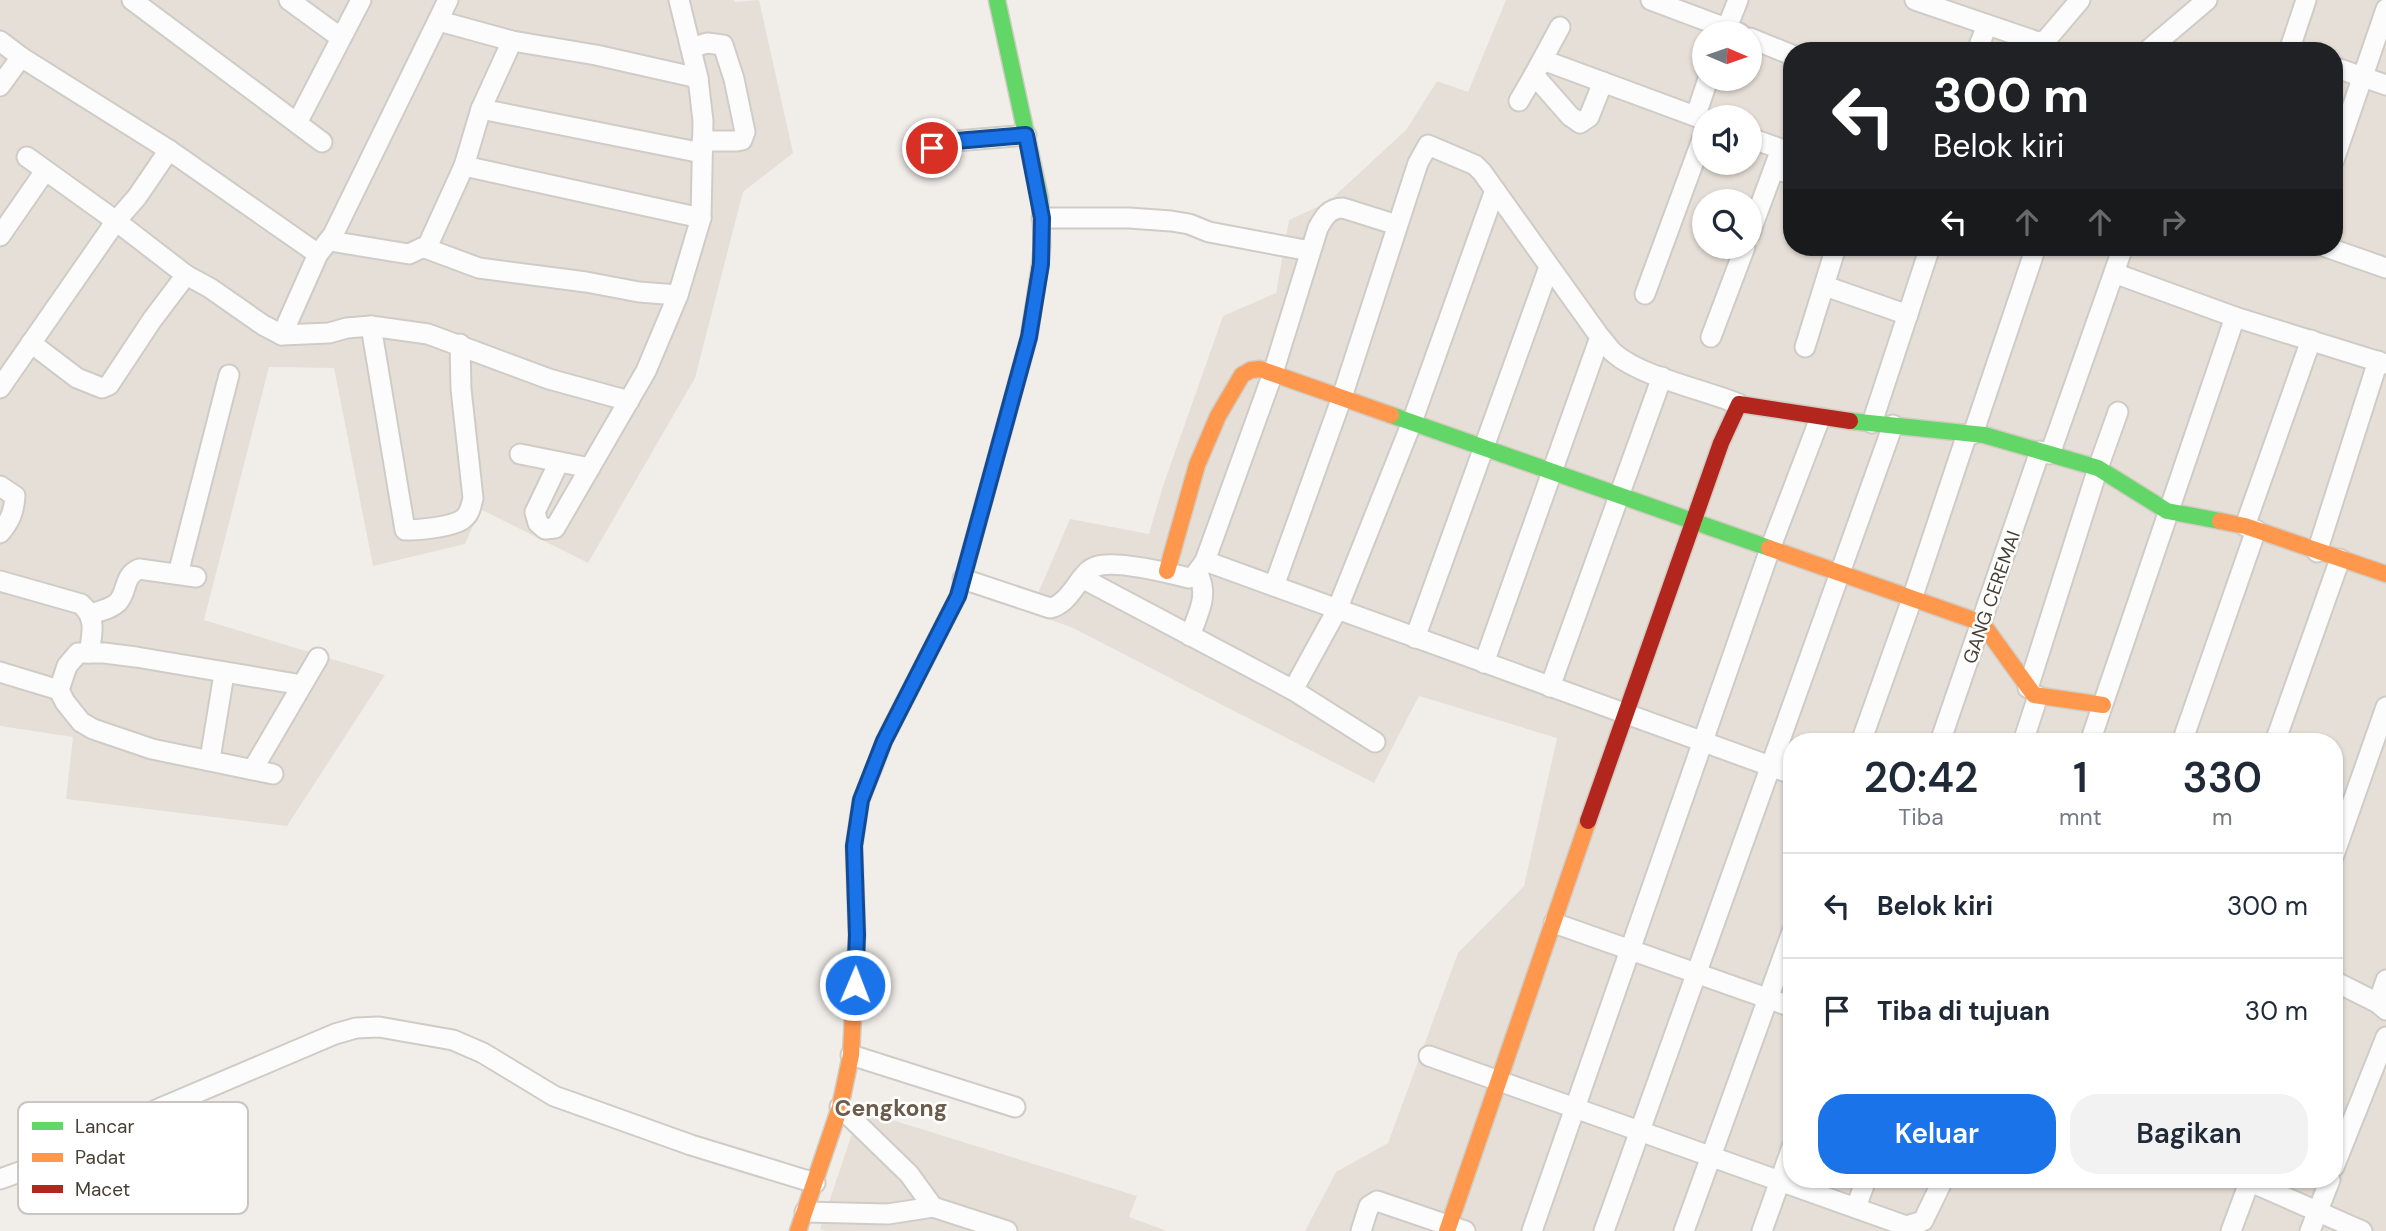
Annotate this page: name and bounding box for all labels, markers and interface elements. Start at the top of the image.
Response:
north arrow [1692,21,1762,91]
map controls [1692,21,1762,259]
text: 300 m [1933,63,2089,127]
icon: left [1818,70,1909,161]
button: sound [1692,105,1762,175]
pin [902,118,962,178]
text: Belok kiri [1933,125,2065,167]
icon: arrive [913,129,951,167]
button: search [1692,189,1762,259]
icon: left [1935,203,1973,241]
icon: ahead [2008,203,2046,241]
icon: ahead [2081,203,2119,241]
icon: right [2154,203,2192,241]
street label: GANG CEREMAI [1957,527,2026,667]
text: 20:42 [1864,750,1978,805]
text: 1 [2073,750,2088,805]
text: 330 [2183,750,2262,805]
text: Tiba [1898,802,1944,832]
text: mnt [2059,802,2102,832]
text: m [2212,802,2233,832]
icon: left [1818,887,1856,925]
text: Belok kiri [1877,889,1993,923]
text: 300 m [2227,889,2308,923]
position arrow [818,948,892,1022]
icon: arrive [1818,992,1856,1030]
text: Tiba di tujuan [1877,994,2050,1028]
text: 30 m [2245,994,2308,1028]
district label: Cengkong [835,1093,947,1123]
button: Keluar [1818,1094,2056,1174]
button: Bagikan [2070,1094,2308,1174]
legend [18,1102,248,1214]
text: Lancar [75,1114,135,1139]
text: Padat [75,1145,125,1170]
text: Macet [75,1177,130,1202]

